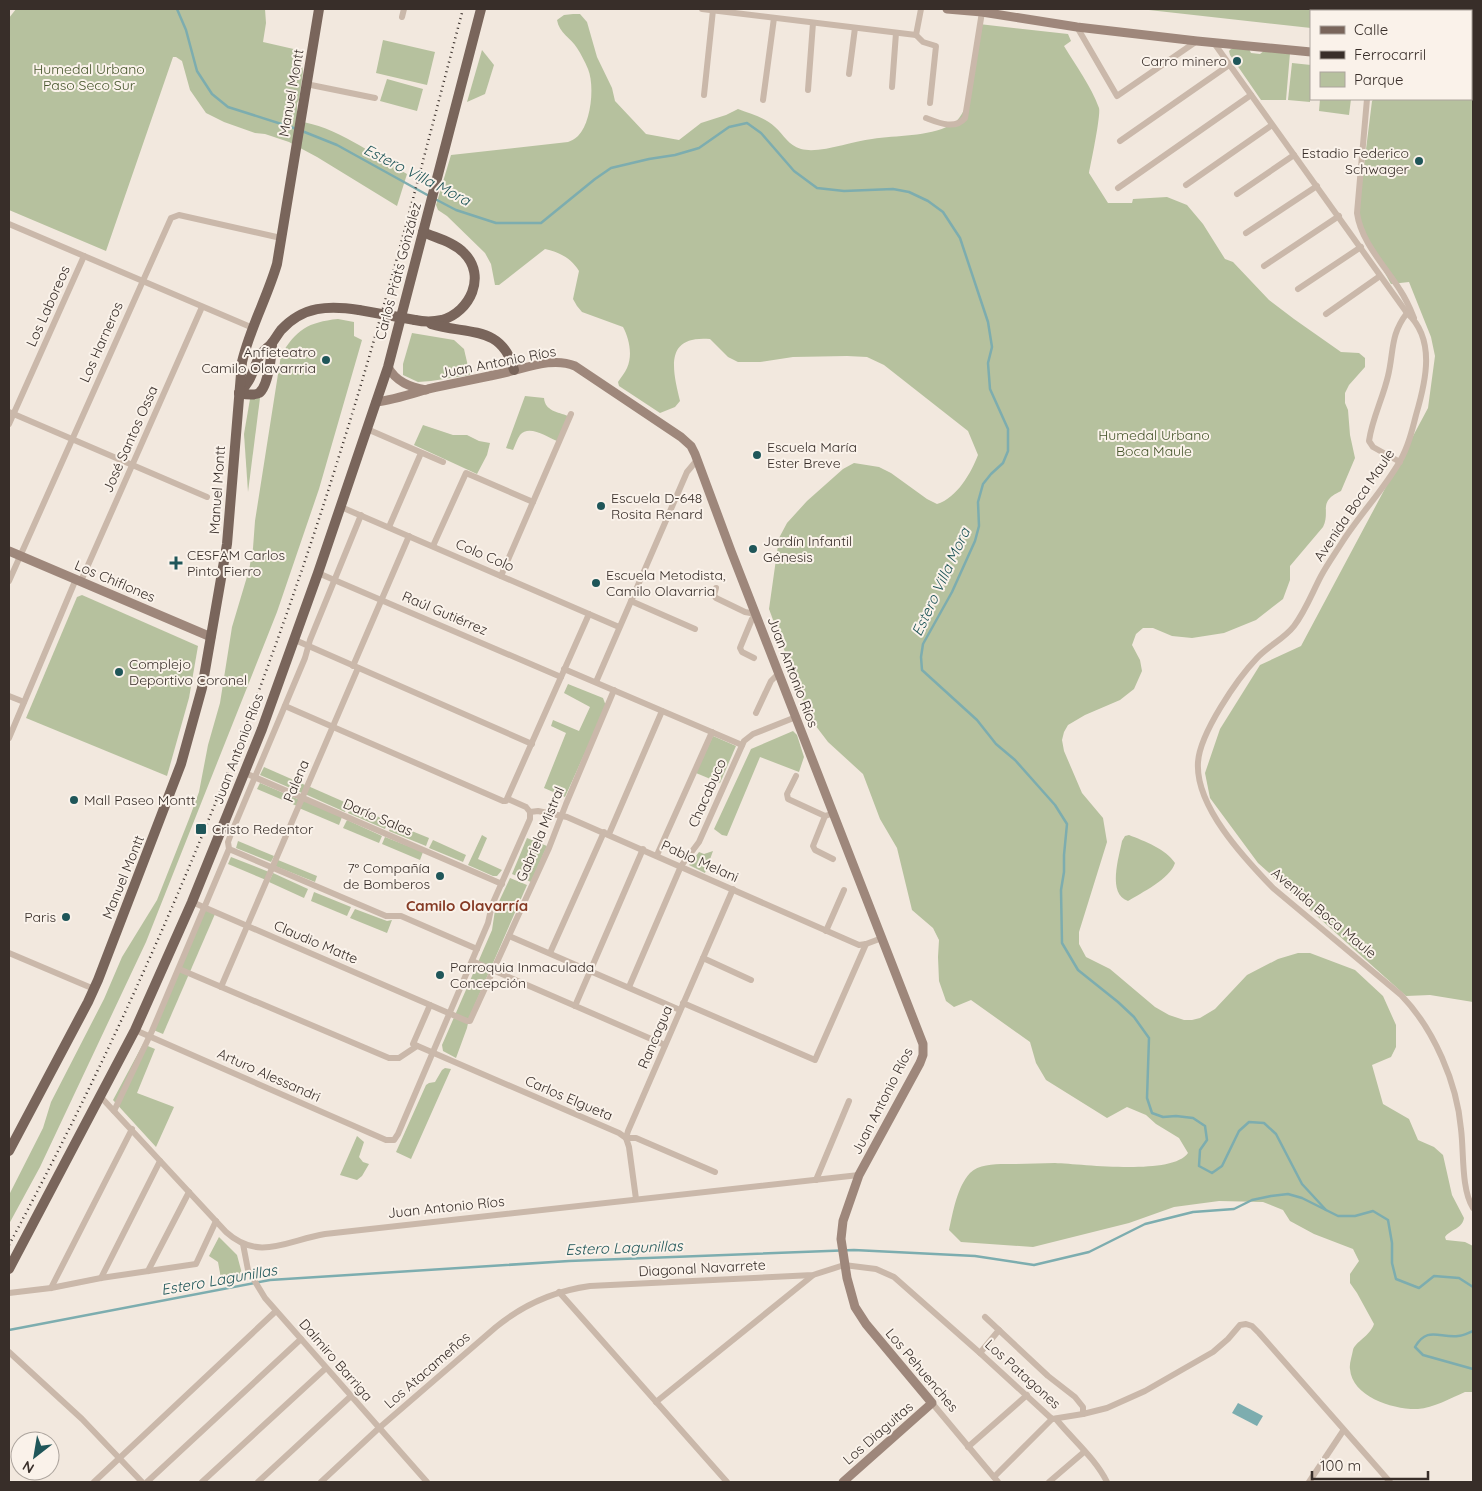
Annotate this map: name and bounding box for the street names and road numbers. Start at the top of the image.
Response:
street label: Manuel Montt [274,48,308,138]
street label: Carlos Prats González [371,200,425,342]
street label: Los Laboreos [22,263,74,349]
street label: Los Harneros [75,299,127,385]
street label: Juan Antonio Ríos [439,342,557,382]
street label: José Santos Ossa [98,383,162,495]
street label: Manuel Montt [205,445,229,535]
street label: Avenida Boca Maule [1310,445,1398,565]
street label: Colo Colo [453,535,517,575]
street label: Los Chiflones [72,556,158,606]
street label: Raúl Gutiérrez [399,587,491,639]
street label: Juan Antonio Ríos [764,614,822,730]
street label: Juan Antonio Ríos [209,691,267,807]
street label: Chacabuco [684,756,730,830]
street label: Palena [279,757,313,805]
street label: Gabriela Mistral [512,784,568,884]
street label: Darío Salas [340,794,416,840]
street label: Manuel Montt [98,832,148,921]
street label: Pablo Melani [658,836,742,886]
street label: Avenida Boca Maule [1268,864,1380,962]
street label: Claudio Matte [271,916,361,968]
street label: Rancagua [634,1003,676,1071]
street label: Arturo Alessandri [215,1044,323,1106]
street label: Juan Antonio Ríos [847,1045,917,1157]
street label: Carlos Elgueta [522,1071,616,1125]
street label: Juan Antonio Ríos [387,1192,505,1222]
street label: Diagonal Navarrete [638,1256,766,1280]
street label: Dalmiro Barriga [295,1315,377,1405]
street label: Los Pehuenches [882,1324,962,1416]
street label: Los Atacameños [380,1328,474,1412]
street label: Los Patagones [981,1335,1065,1413]
street label: Los Diaguitas [839,1398,917,1468]

